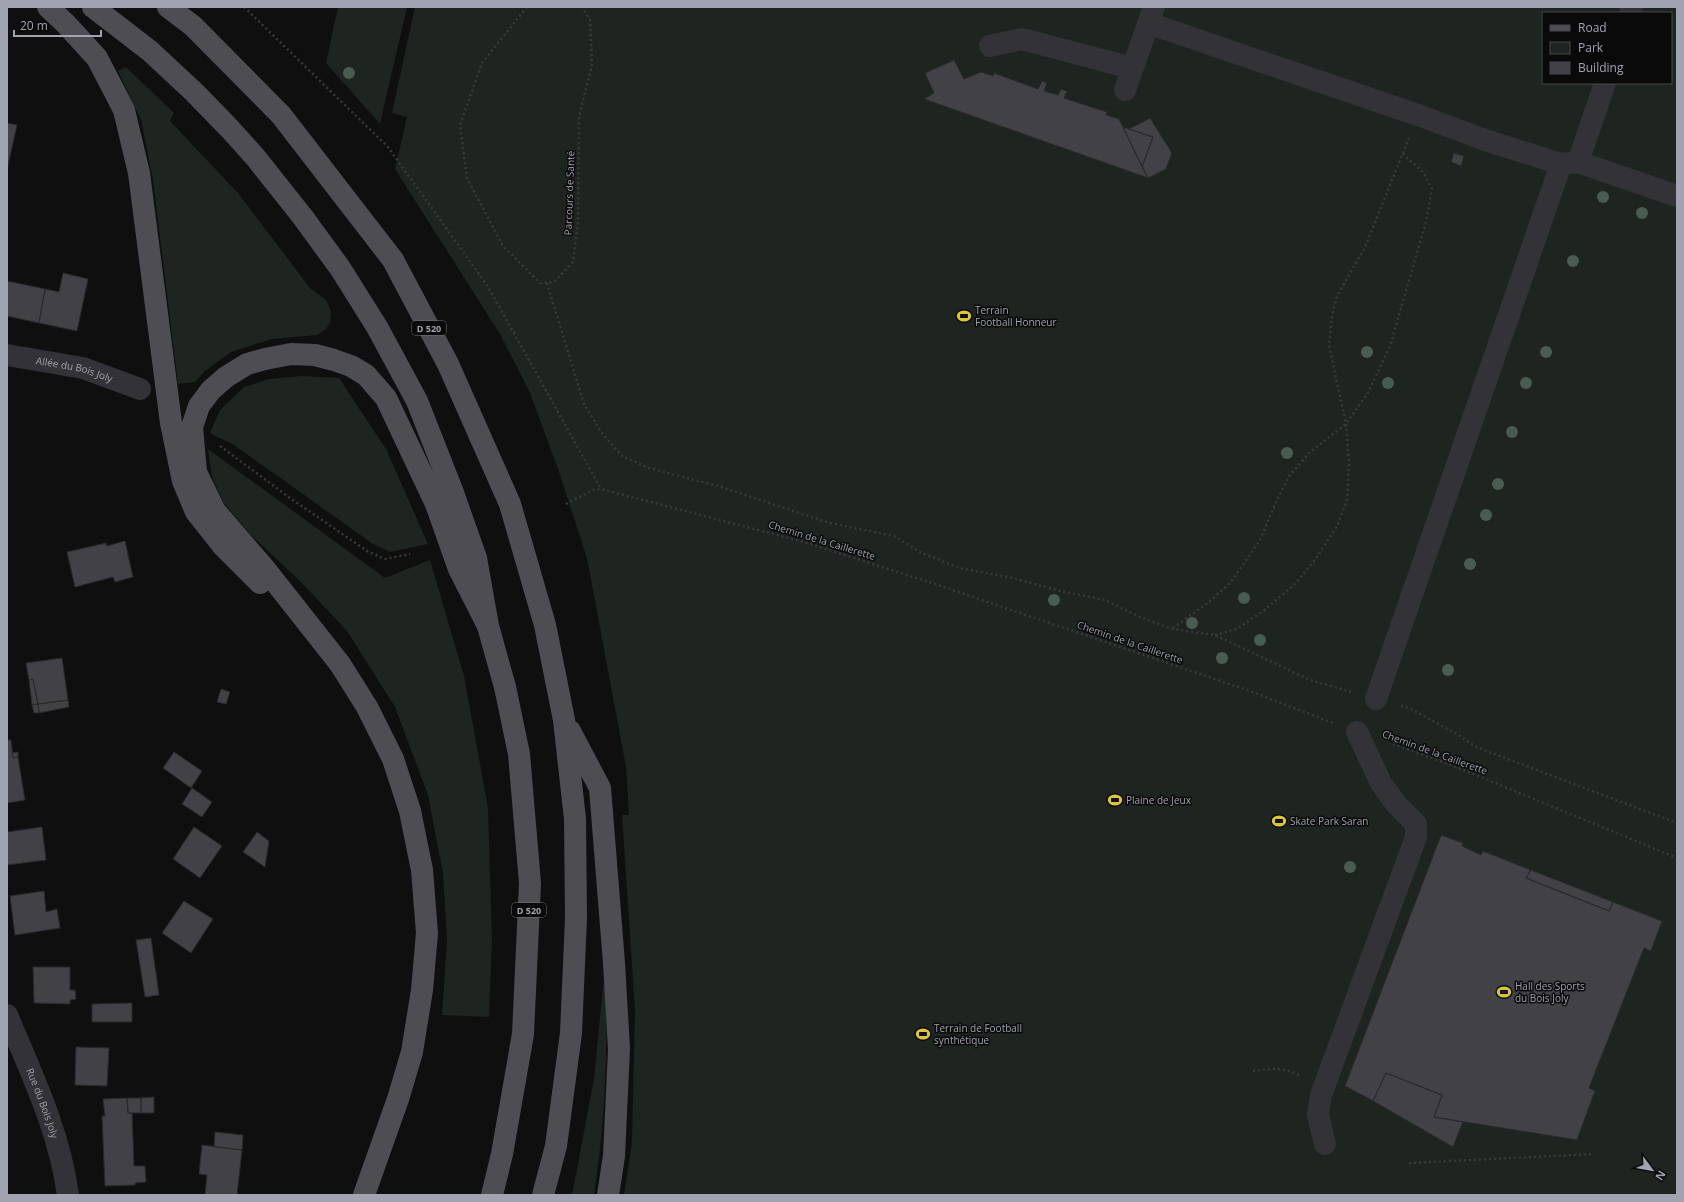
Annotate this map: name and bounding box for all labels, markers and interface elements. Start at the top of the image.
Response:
scale bar [14,12,101,38]
legend [1542,12,1672,84]
text: 20 m [20,17,48,34]
text: Road [1578,19,1607,36]
text: Park [1578,39,1604,56]
text: Building [1578,59,1624,76]
street label: Parcours de Santé [561,150,577,236]
place label: Terrain Football Honneur [975,303,1057,329]
sports icon: Terrain Football Honneur [956,308,972,324]
road number: D 520 [412,321,446,335]
street label: Allée du Bois Joly [35,353,116,386]
street label: Chemin de la Caillerette [767,517,878,563]
street label: Chemin de la Caillerette [1075,617,1185,667]
street label: Chemin de la Caillerette [1380,726,1490,778]
sports icon: Plaine de Jeux [1107,792,1123,808]
place label: Plaine de Jeux [1126,793,1192,807]
sports icon: Skate Park Saran [1271,813,1287,829]
place label: Skate Park Saran [1290,814,1368,828]
road number: D 520 [512,903,546,917]
place label: Hall des Sports du Bois Joly [1515,979,1585,1005]
sports icon: Hall des Sports du Bois Joly [1496,984,1512,1000]
place label: Terrain de Football synthétique [934,1021,1022,1047]
sports icon: Terrain de Football synthétique [915,1026,931,1042]
street label: Rue du Bois Joly [23,1066,62,1141]
north arrow [1632,1150,1672,1190]
text: N [1652,1168,1670,1183]

